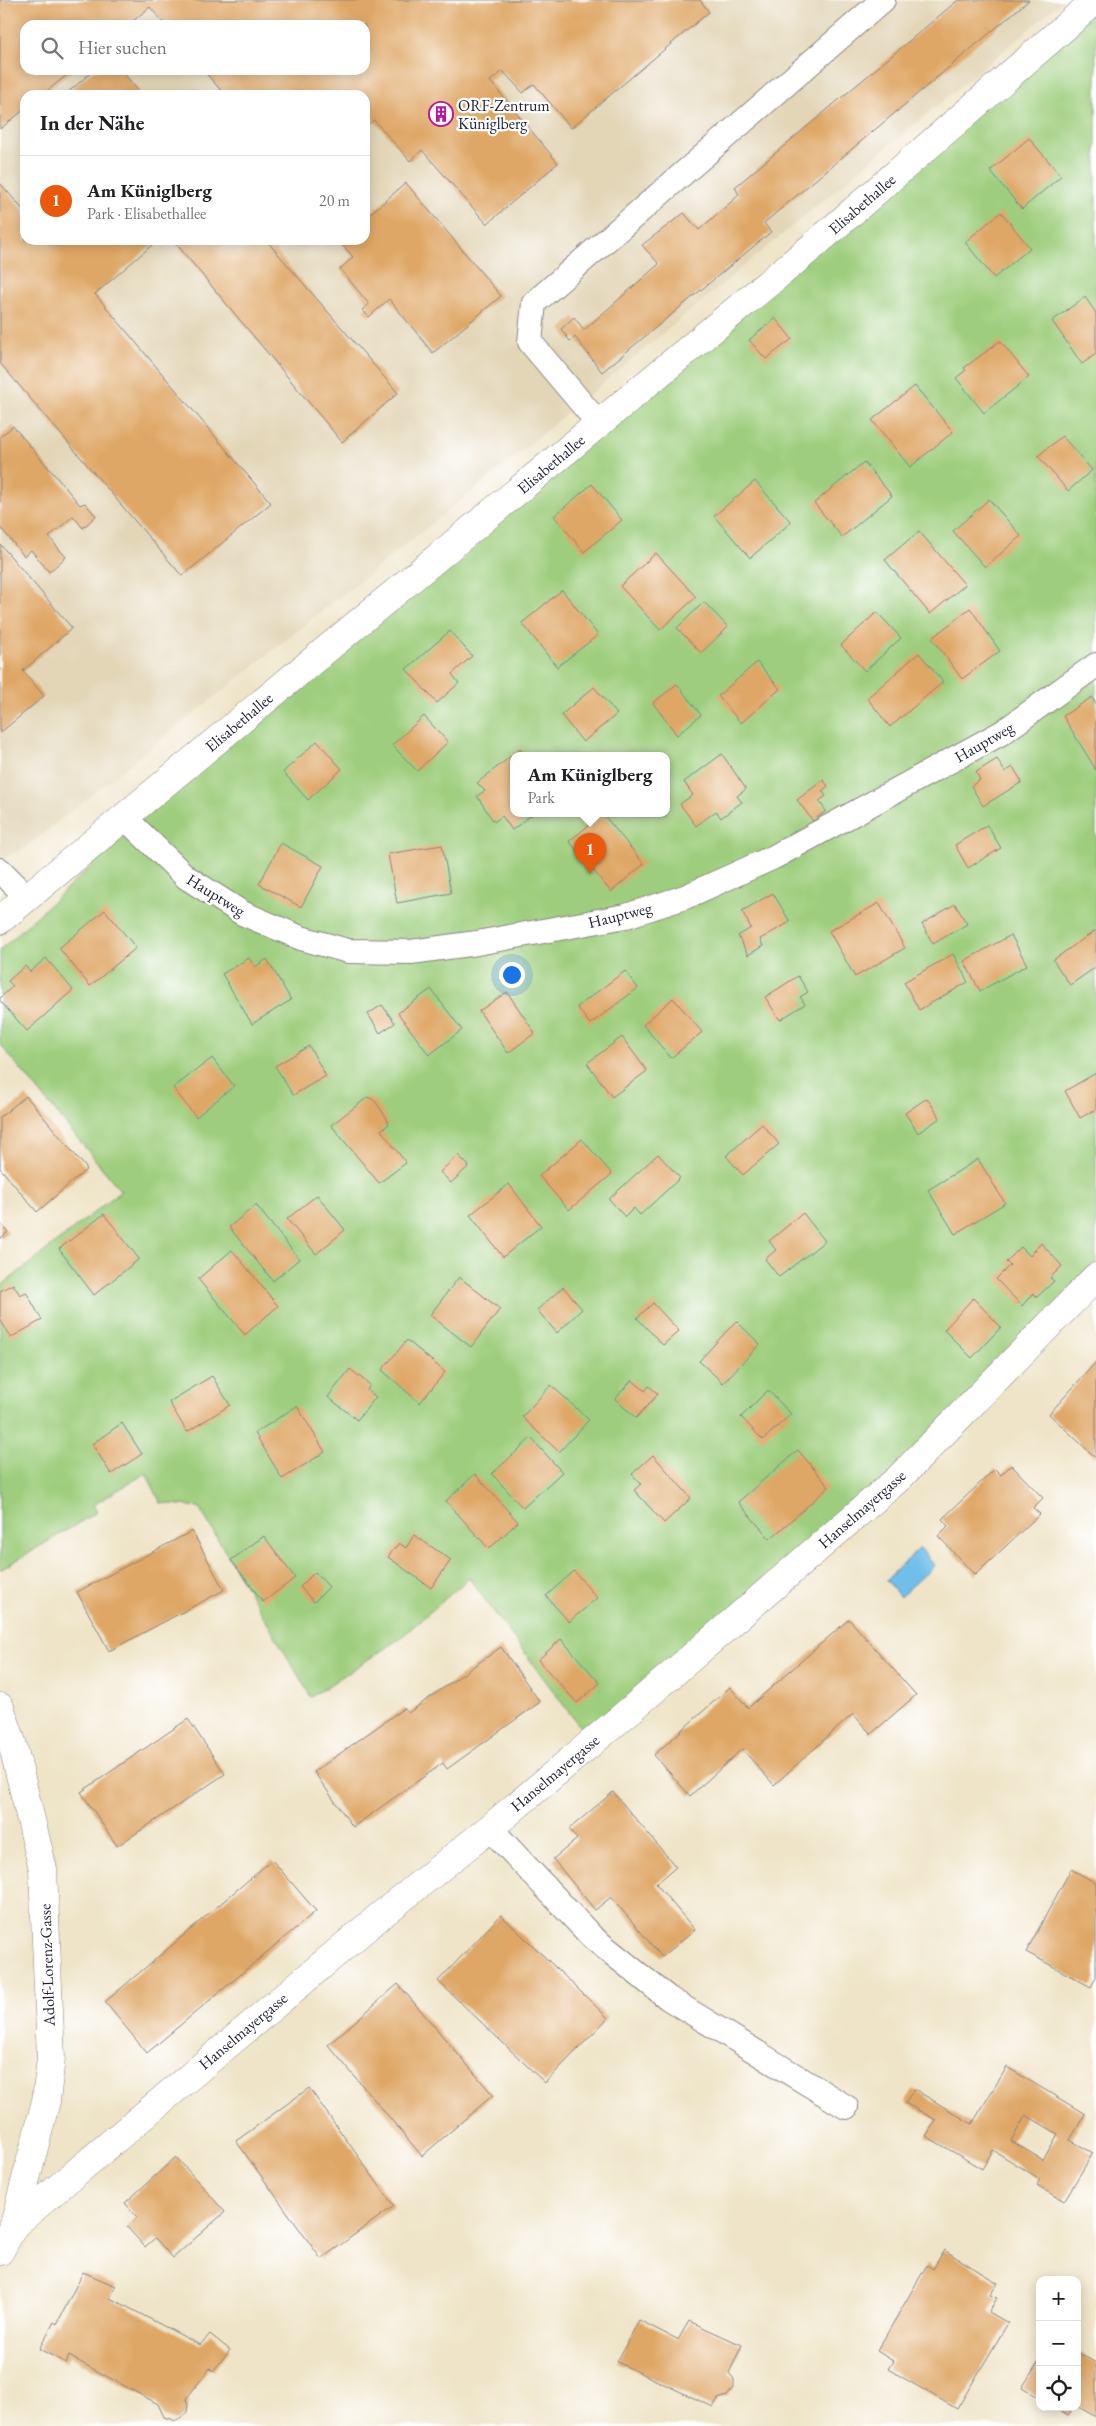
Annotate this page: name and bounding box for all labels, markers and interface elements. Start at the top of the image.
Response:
search box [20,20,370,75]
icon: search [38,34,66,62]
text: Hier suchen [78,35,167,60]
place label: ORF-Zentrum Küniglberg [458,95,550,134]
building icon: ORF-Zentrum Küniglberg [428,101,454,127]
text: In der Nähe [40,109,145,136]
street label: Elisabethallee [824,169,900,239]
text: Am Küniglberg [87,178,212,203]
text: 1 [52,190,60,211]
text: 20 m [319,190,350,211]
text: Park · Elisabethallee [87,203,206,224]
street label: Elisabethallee [513,429,589,499]
street label: Elisabethallee [201,687,277,757]
street label: Hauptweg [951,716,1018,767]
popup [510,752,670,817]
text: Am Küniglberg [528,762,652,787]
text: Park [528,787,555,808]
pin: 1 [574,833,606,874]
street label: Hauptweg [183,869,250,922]
street label: Hauptweg [586,897,655,933]
your location [499,962,525,988]
street label: Hanselmayergasse [814,1465,910,1553]
street label: Hanselmayergasse [506,1730,604,1816]
street label: Adolf-Lorenz-Gasse [34,1903,60,2028]
street label: Hanselmayergasse [194,1988,292,2074]
map controls [1036,2276,1081,2411]
button: + [1036,2276,1081,2321]
button: − [1036,2321,1081,2366]
button: locate [1036,2366,1081,2411]

